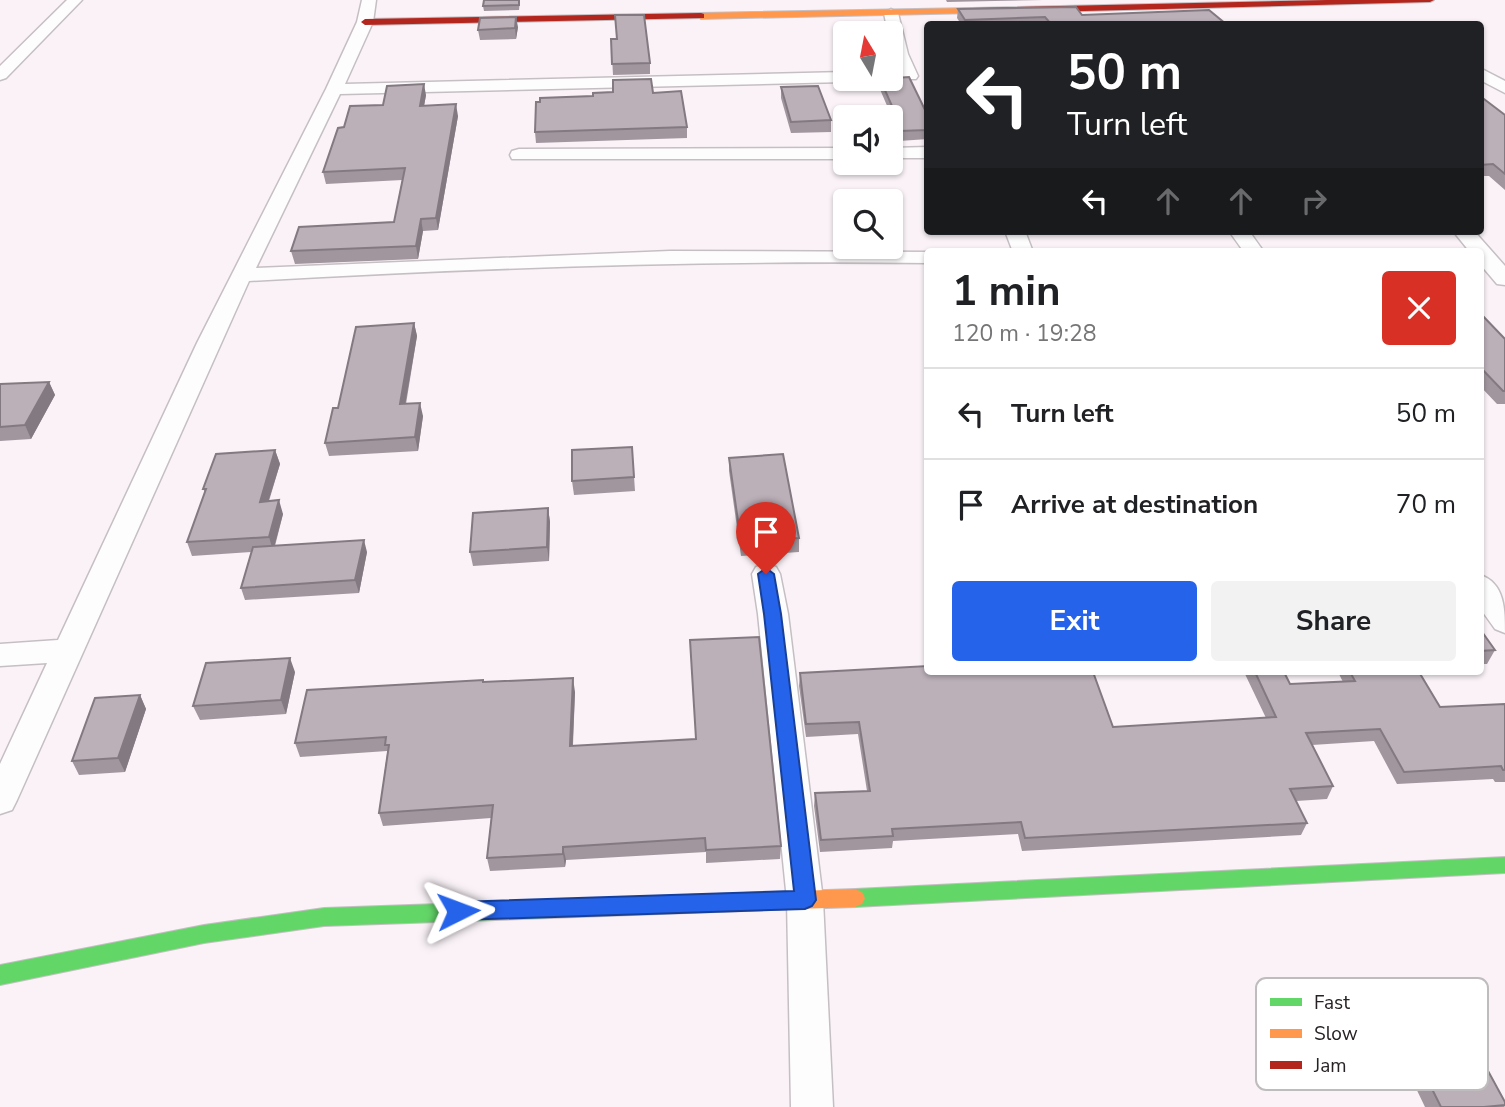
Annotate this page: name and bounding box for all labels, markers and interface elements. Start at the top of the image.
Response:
north arrow [833,21,903,91]
map controls [833,21,903,259]
text: 50 m [1067,39,1182,106]
icon: left [952,49,1043,140]
text: Turn left [1067,103,1187,146]
button: sound [833,105,903,175]
icon: left [1076,182,1114,220]
icon: ahead [1149,182,1187,220]
icon: ahead [1222,182,1260,220]
icon: right [1295,182,1333,220]
button: search [833,189,903,259]
text: 1 min [952,263,1061,320]
button: close [1382,271,1456,345]
text: 120 m · 19:28 [952,318,1097,349]
icon: left [952,395,990,433]
text: Turn left [1011,396,1114,431]
text: 50 m [1396,396,1456,431]
icon: arrive [952,486,990,524]
text: Arrive at destination [1011,487,1258,522]
text: 70 m [1396,487,1456,522]
pin [736,502,796,574]
icon: arrive [747,513,785,551]
button: Exit [952,581,1197,661]
button: Share [1211,581,1456,661]
position arrow [421,874,495,948]
legend [1256,978,1488,1090]
text: Fast [1314,990,1350,1016]
text: Slow [1314,1021,1358,1047]
text: Jam [1313,1053,1347,1079]

